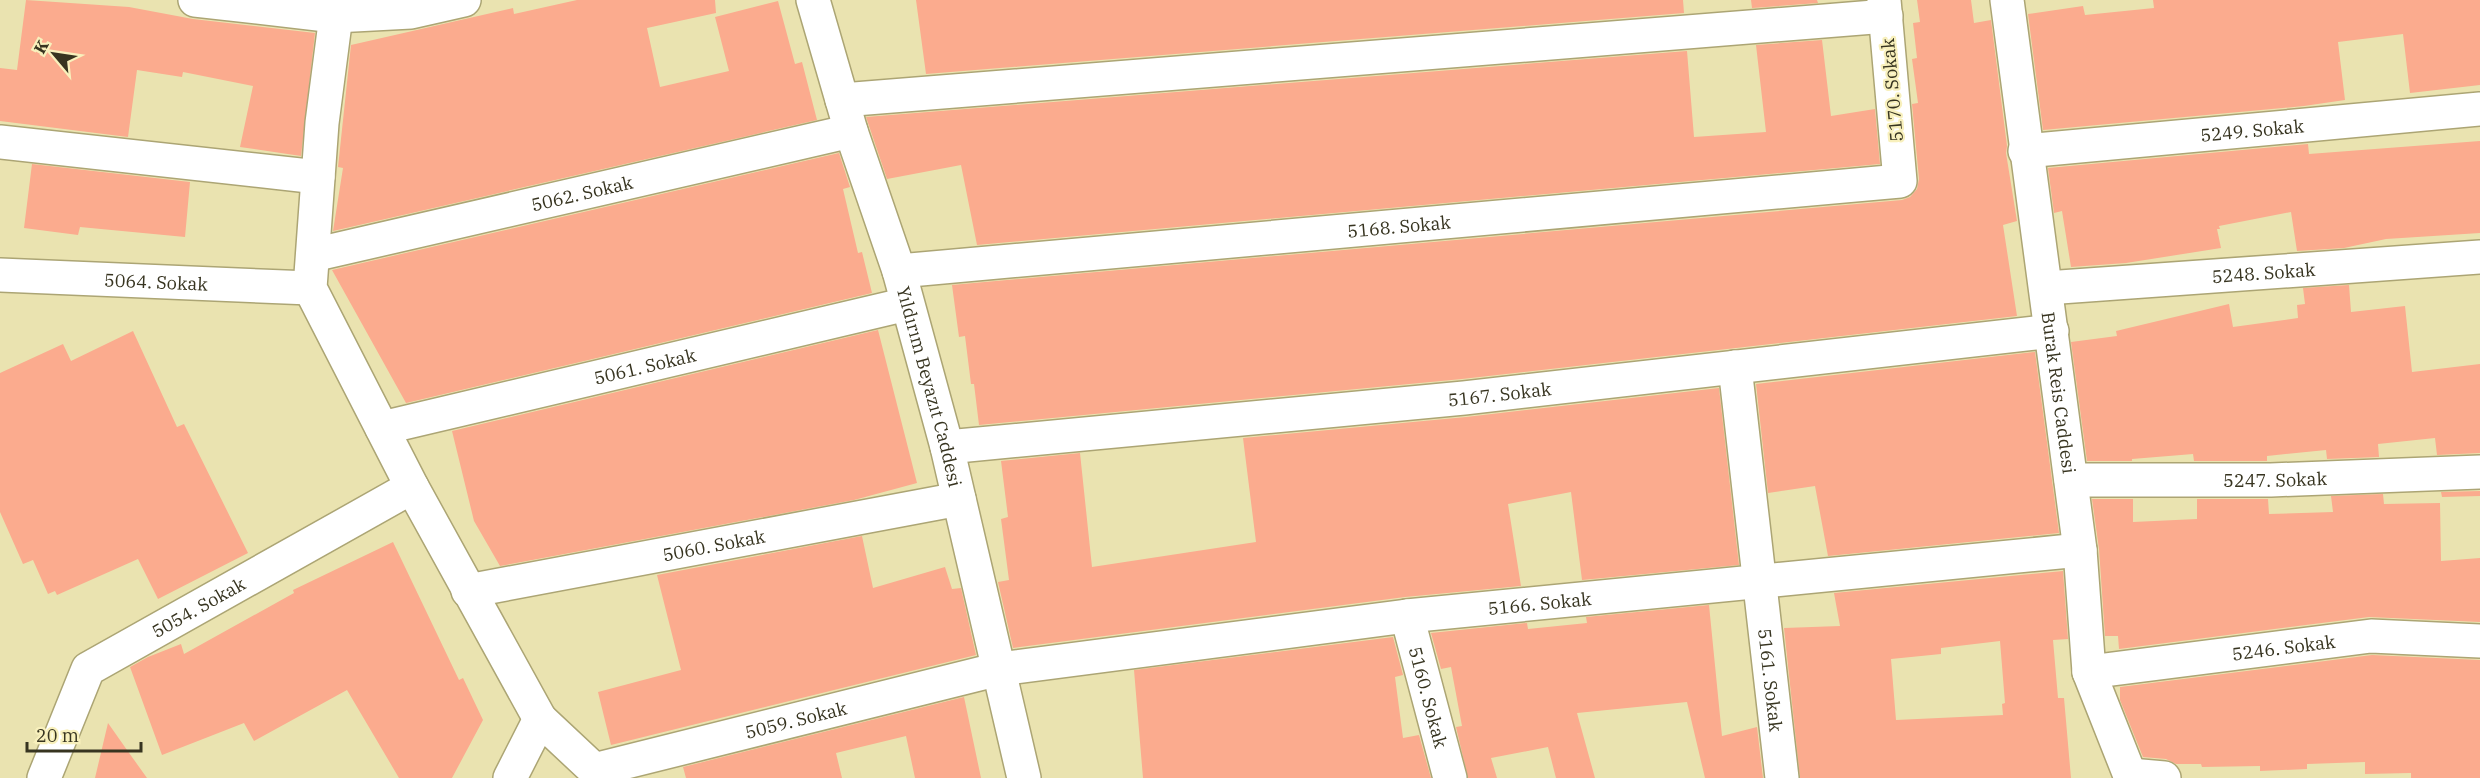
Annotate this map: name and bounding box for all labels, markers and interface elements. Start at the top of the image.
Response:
north arrow [24,24,84,84]
text: K [29,36,53,57]
street label: 5170. Sokak [1876,37,1908,143]
street label: 5249. Sokak [2199,114,2305,146]
street label: 5062. Sokak [529,170,636,216]
street label: 5168. Sokak [1346,210,1452,242]
street label: 5248. Sokak [2211,257,2317,288]
street label: 5064. Sokak [103,268,209,295]
street label: Yıldırım Beyazıt Caddesi [892,284,967,489]
street label: Burak Reis Caddesi [2037,310,2081,475]
street label: 5061. Sokak [592,343,698,389]
street label: 5167. Sokak [1447,377,1553,411]
street label: 5247. Sokak [2223,466,2328,492]
street label: 5060. Sokak [661,524,767,566]
street label: 5054. Sokak [147,571,250,643]
street label: 5166. Sokak [1487,586,1593,620]
street label: 5161. Sokak [1753,627,1788,733]
street label: 5246. Sokak [2230,629,2337,665]
street label: 5160. Sokak [1404,644,1453,751]
street label: 5059. Sokak [743,696,849,743]
scale bar [27,715,141,753]
text: 20 m [36,724,79,747]

